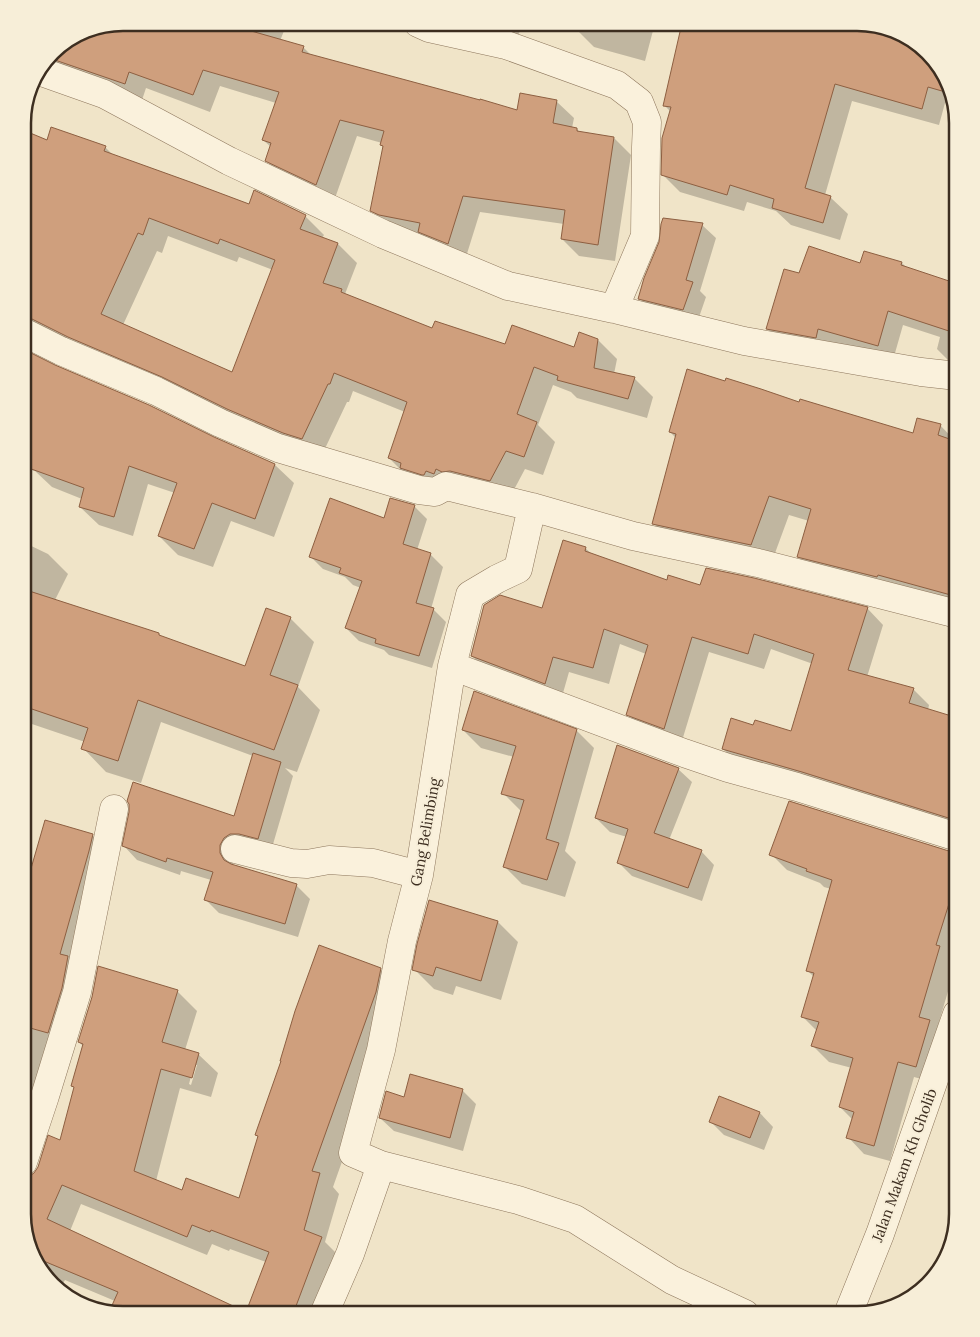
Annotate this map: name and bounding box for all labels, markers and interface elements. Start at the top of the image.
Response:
street label: Gang Belimbing [406,775,444,888]
street label: Jalan Makam Kh Gholib [867,1085,941,1245]

